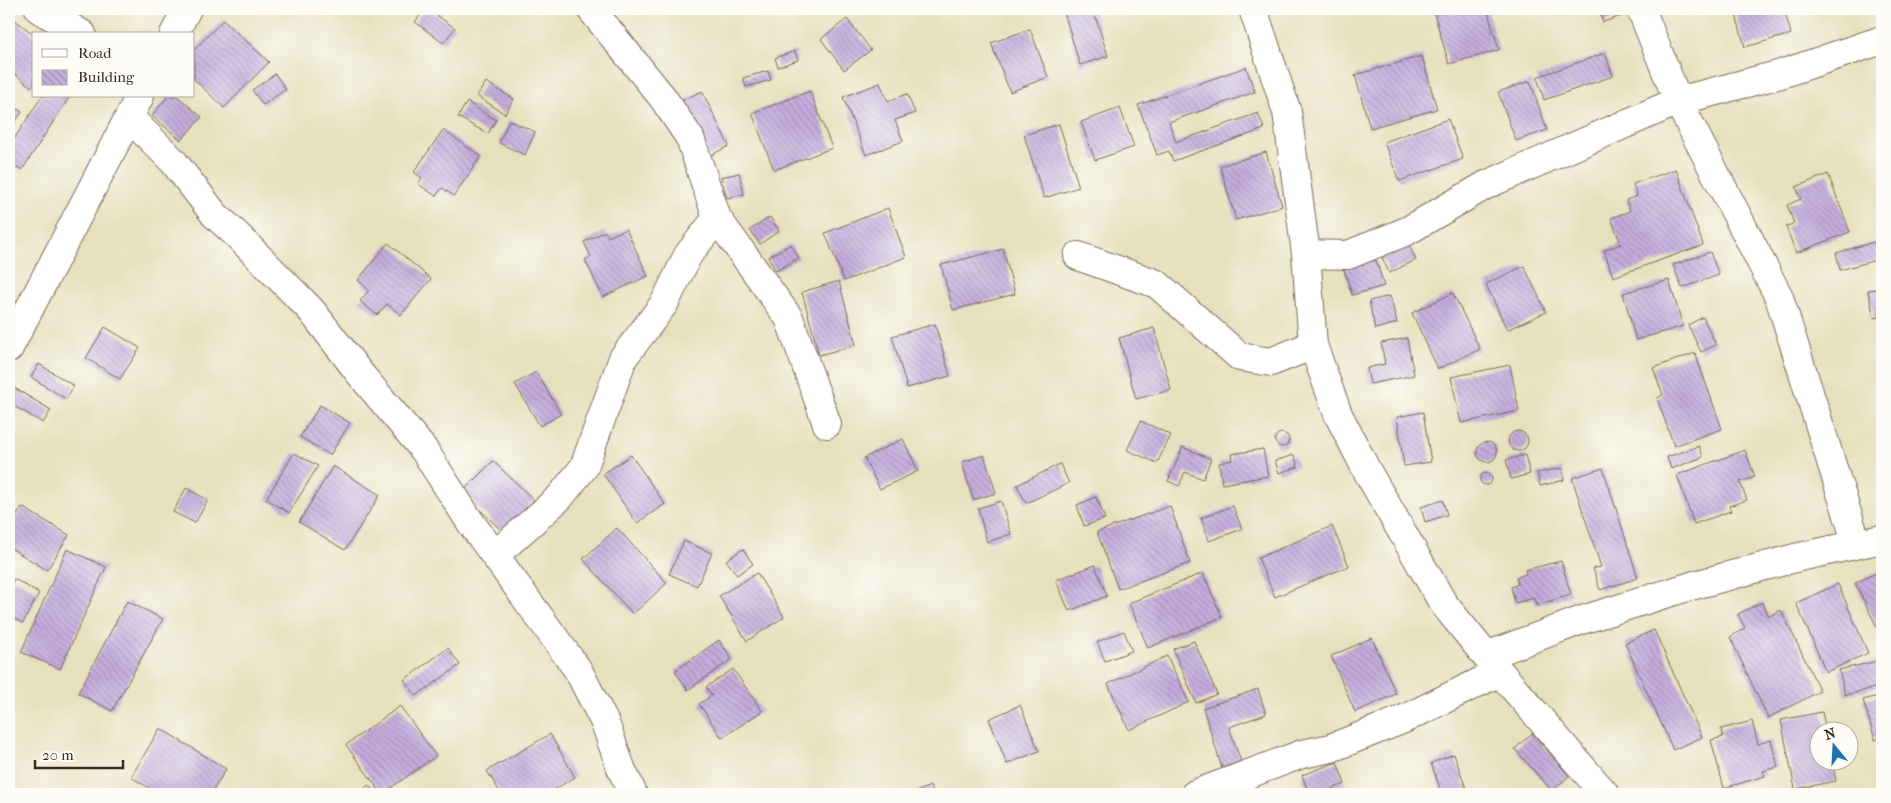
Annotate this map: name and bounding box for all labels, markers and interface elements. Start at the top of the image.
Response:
legend [32,32,195,98]
text: Road [78,44,112,62]
text: Building [78,68,135,86]
north arrow [1808,720,1858,770]
text: N [1822,724,1838,744]
scale bar [35,738,122,770]
text: 20 m [42,746,74,764]

